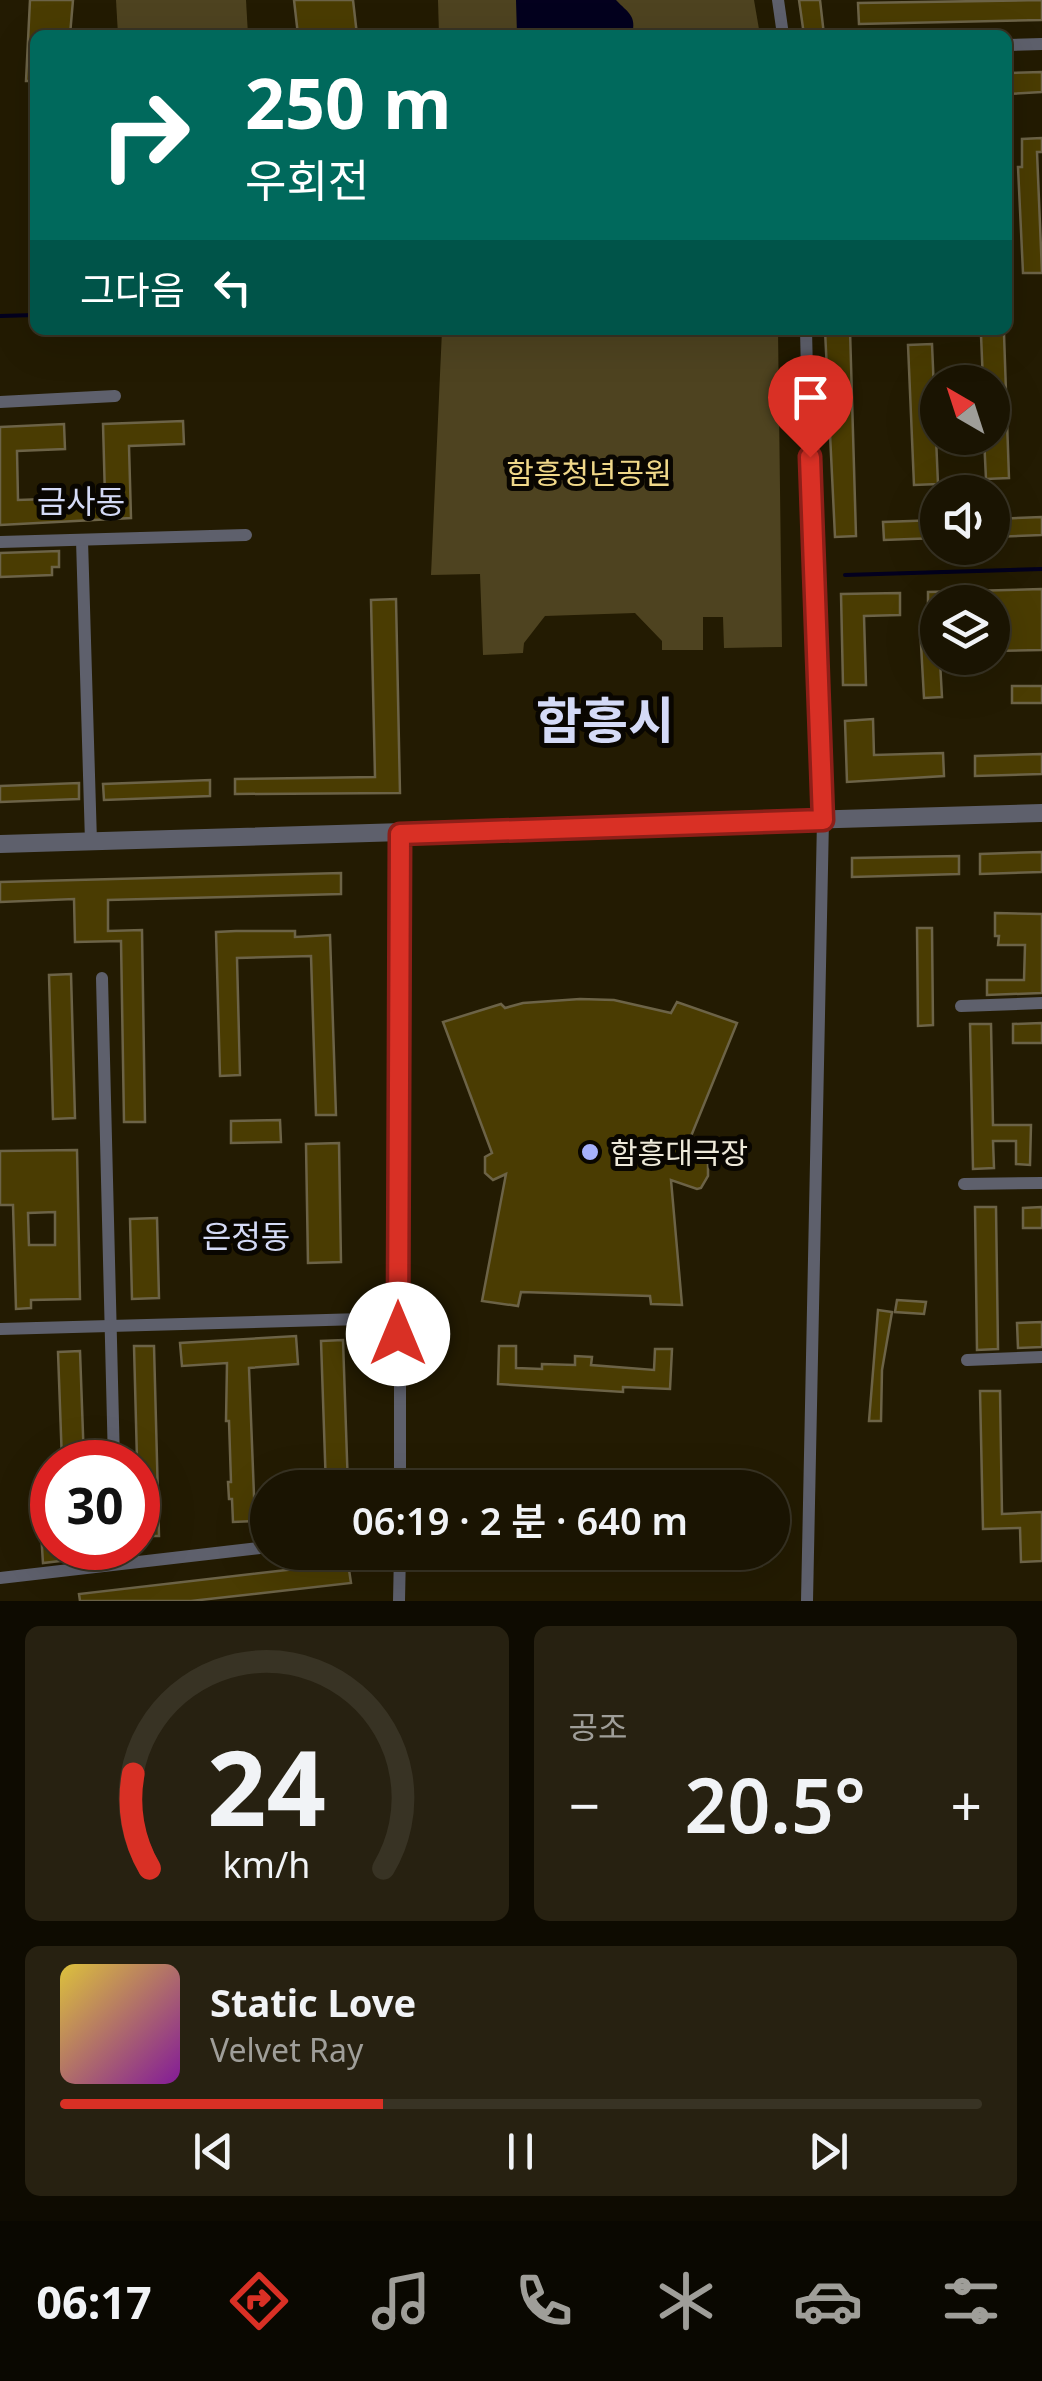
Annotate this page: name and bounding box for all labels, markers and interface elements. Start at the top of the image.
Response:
text: 250 m [245,54,452,150]
icon: right [80,70,210,200]
text: 우회전 [245,149,369,210]
icon: left [205,260,260,315]
text: 그다음 [80,263,185,315]
pin [768,355,853,458]
north arrow [920,365,1010,455]
map controls [920,365,1010,675]
icon: arrive [783,370,838,425]
park label: 함흥청년공원 [506,452,672,493]
button: sound [920,475,1010,565]
district label: 금사동 [37,479,125,522]
button: layers [920,585,1010,675]
district label: 함흥시 [536,686,674,754]
place label: 함흥대극장 [610,1132,748,1173]
marker: 함흥대극장 [579,1141,601,1163]
district label: 은정동 [202,1214,290,1257]
position arrow [346,1282,450,1386]
speed limit sign: 30 [30,1440,160,1570]
text: 06:19 · 2 분 · 640 m [352,1494,688,1546]
text: 공조 [569,1705,627,1748]
text: 24 [207,1715,326,1856]
text: 20.5° [685,1753,866,1855]
text: − [569,1767,600,1842]
text: + [951,1767,982,1842]
text: km/h [223,1840,311,1888]
text: Static Love [210,1976,416,2028]
text: Velvet Ray [210,2028,363,2071]
icon: previous [186,2124,241,2179]
icon: pause [493,2124,548,2179]
icon: next [801,2124,856,2179]
icon: directions [224,2266,294,2336]
icon: music [366,2266,436,2336]
icon: phone [509,2266,579,2336]
icon: climate [651,2266,721,2336]
icon: car [793,2266,863,2336]
icon: filters [936,2266,1006,2336]
text: 06:17 [36,2271,152,2332]

